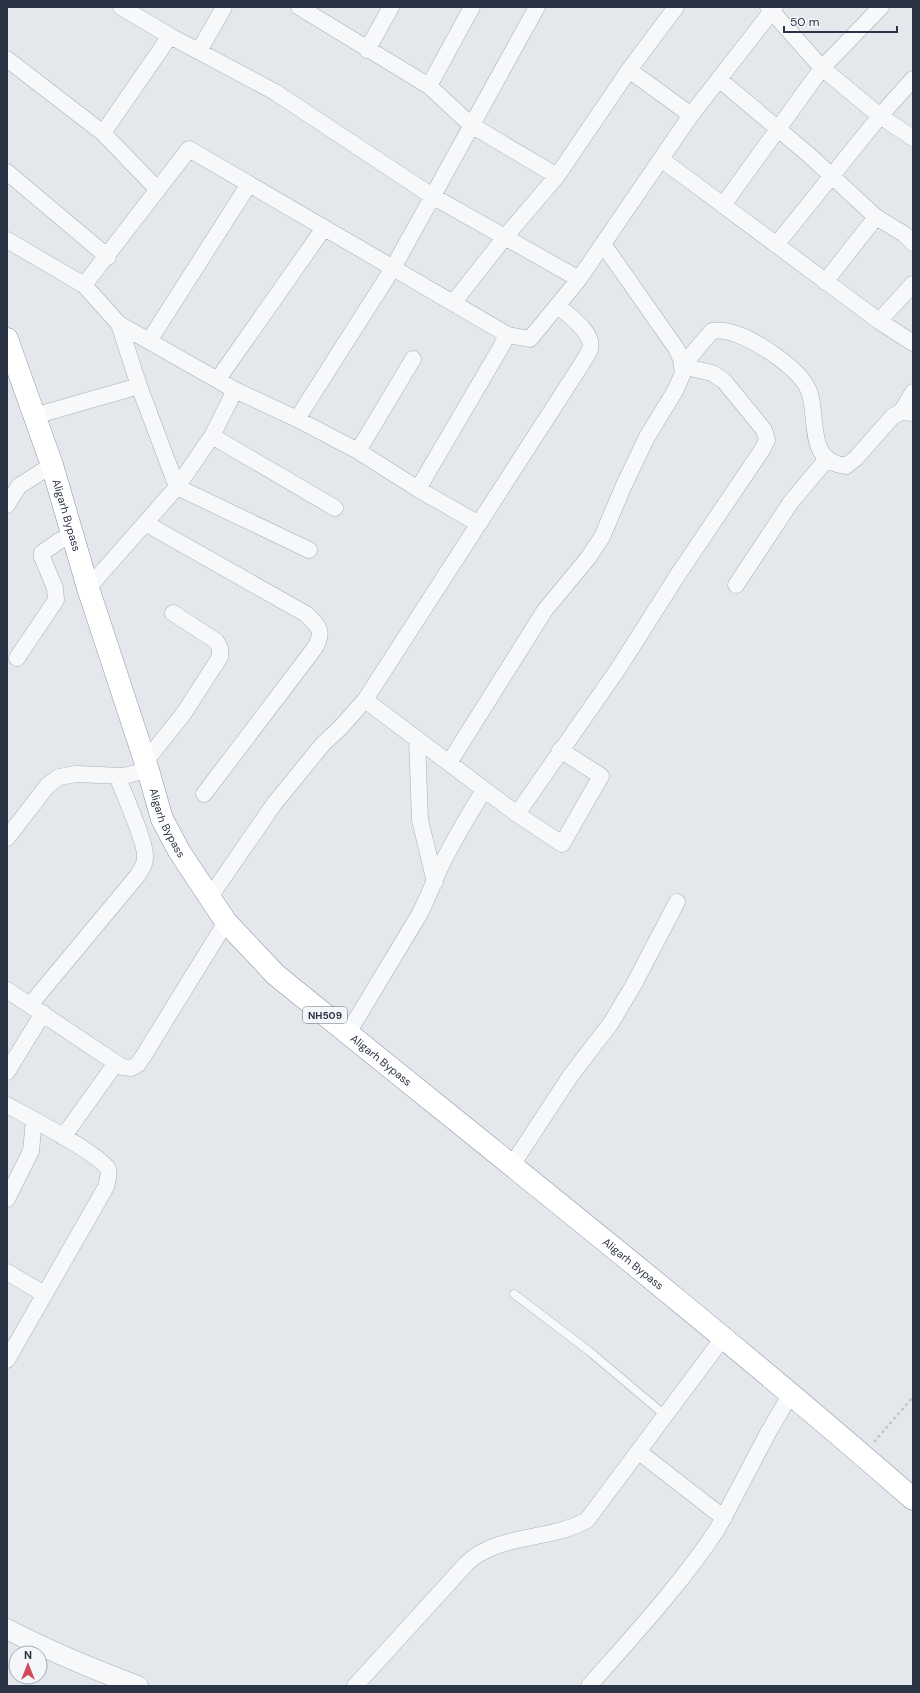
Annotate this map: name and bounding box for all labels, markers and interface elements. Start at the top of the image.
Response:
scale bar [784,8,897,34]
text: 50 m [790,14,819,30]
street label: Aligarh Bypass [49,477,84,553]
street label: Aligarh Bypass [147,786,188,860]
road number: NH509 [303,1007,347,1023]
street label: Aligarh Bypass [348,1031,415,1089]
street label: Aligarh Bypass [600,1235,666,1293]
north arrow [8,1645,48,1685]
text: N [24,1648,32,1662]

